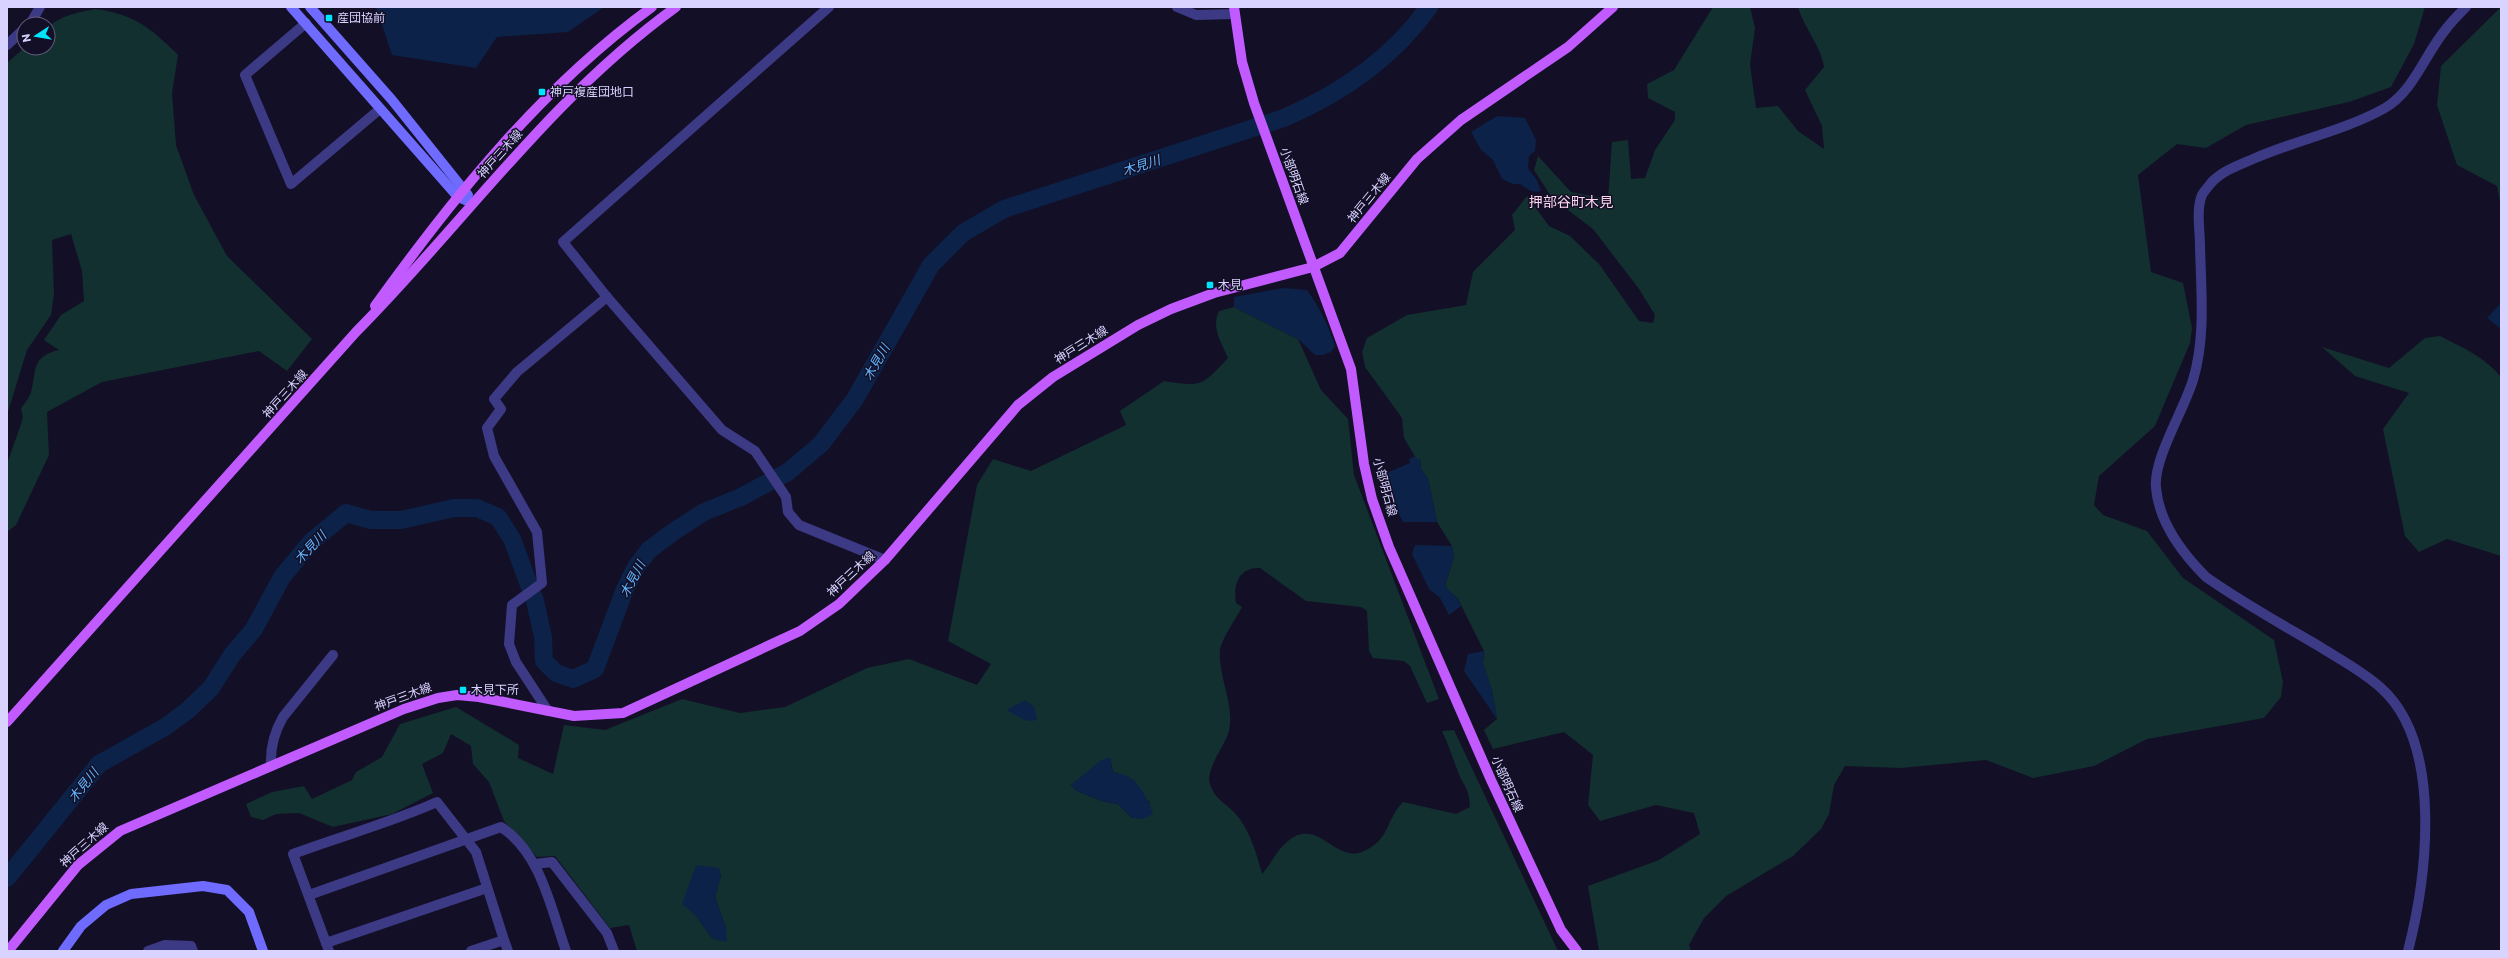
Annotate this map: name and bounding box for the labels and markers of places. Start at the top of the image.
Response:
place label: 産団協前 [337,10,385,24]
marker: 産団協前 [324,13,334,23]
place label: 神戸複産団地口 [550,84,634,98]
marker: 神戸複産団地口 [537,87,547,97]
place label: 木見 [1218,277,1242,291]
marker: 木見 [1205,280,1215,290]
place label: 木見下所 [471,682,519,696]
marker: 木見下所 [458,685,468,695]

